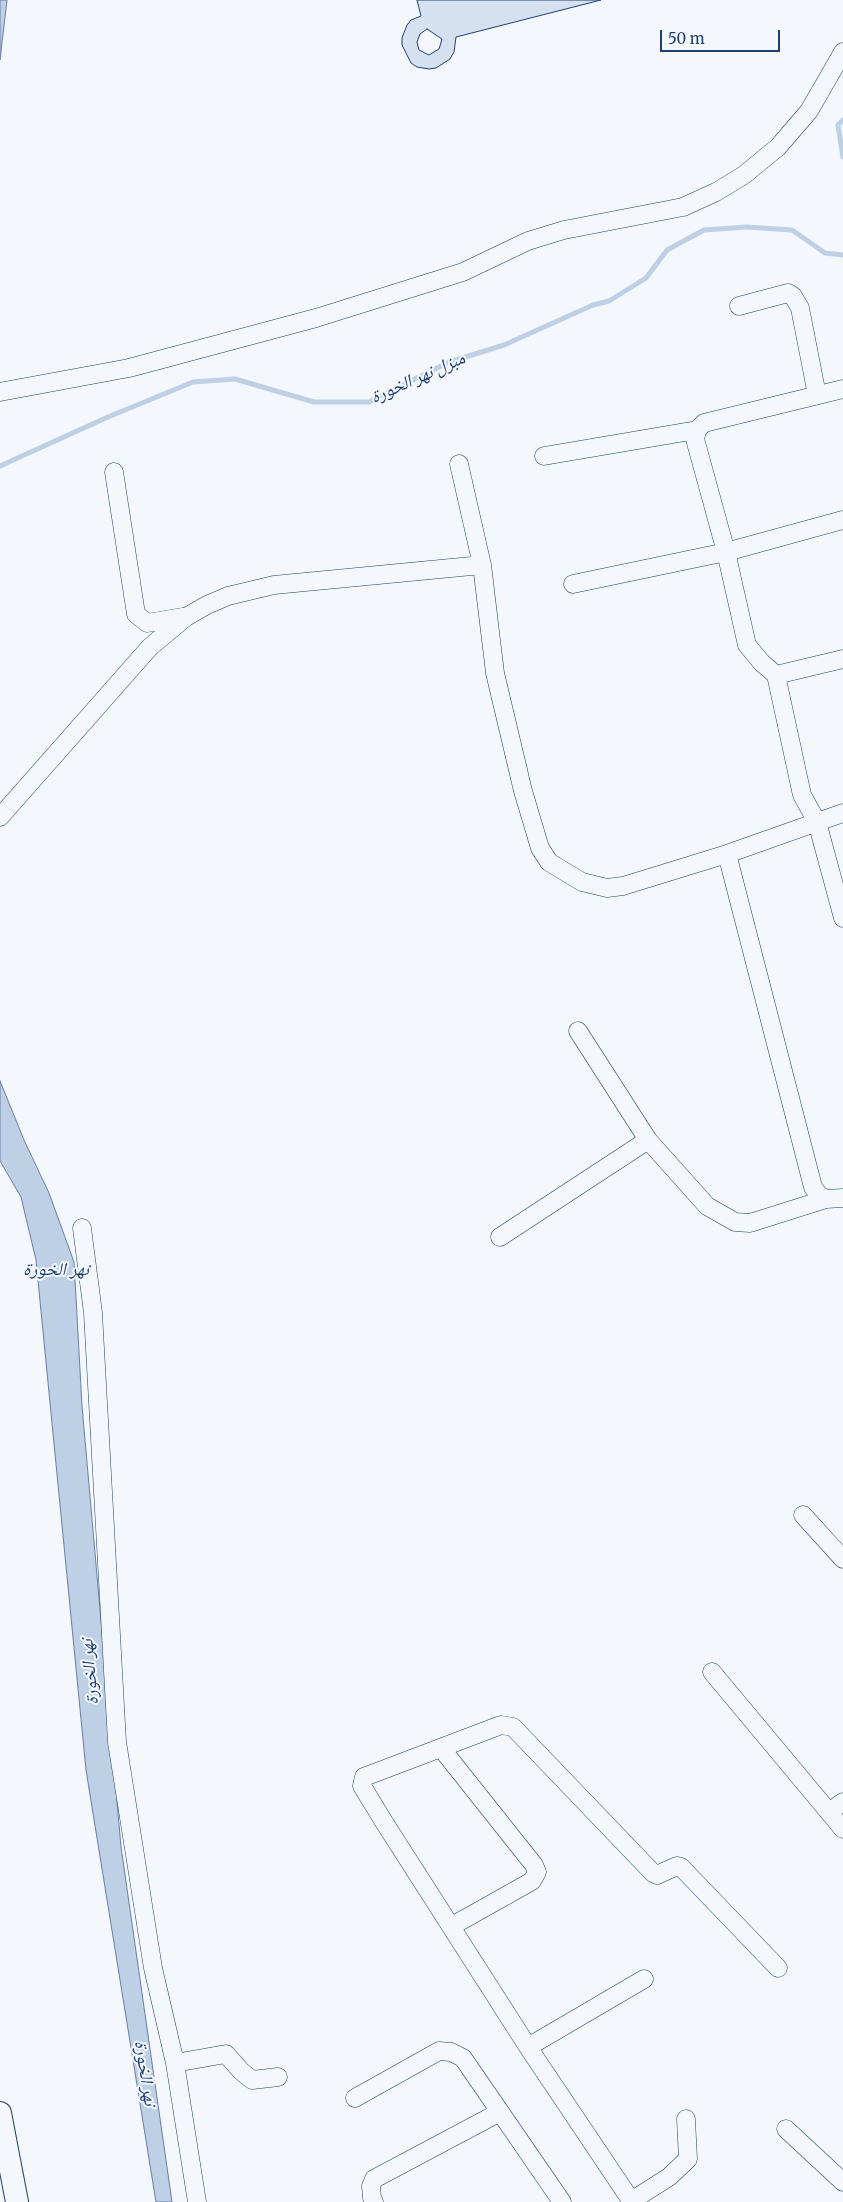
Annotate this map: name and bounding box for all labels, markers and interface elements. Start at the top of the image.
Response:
scale bar [663,20,783,52]
text: 50 m [668,29,705,48]
water label: مبزل نهر الخورة [367,348,469,408]
water label: نهر الخورة [23,1259,89,1281]
water label: نهر الخورة [76,1638,104,1706]
water label: نهر الخورة [129,2039,161,2107]

